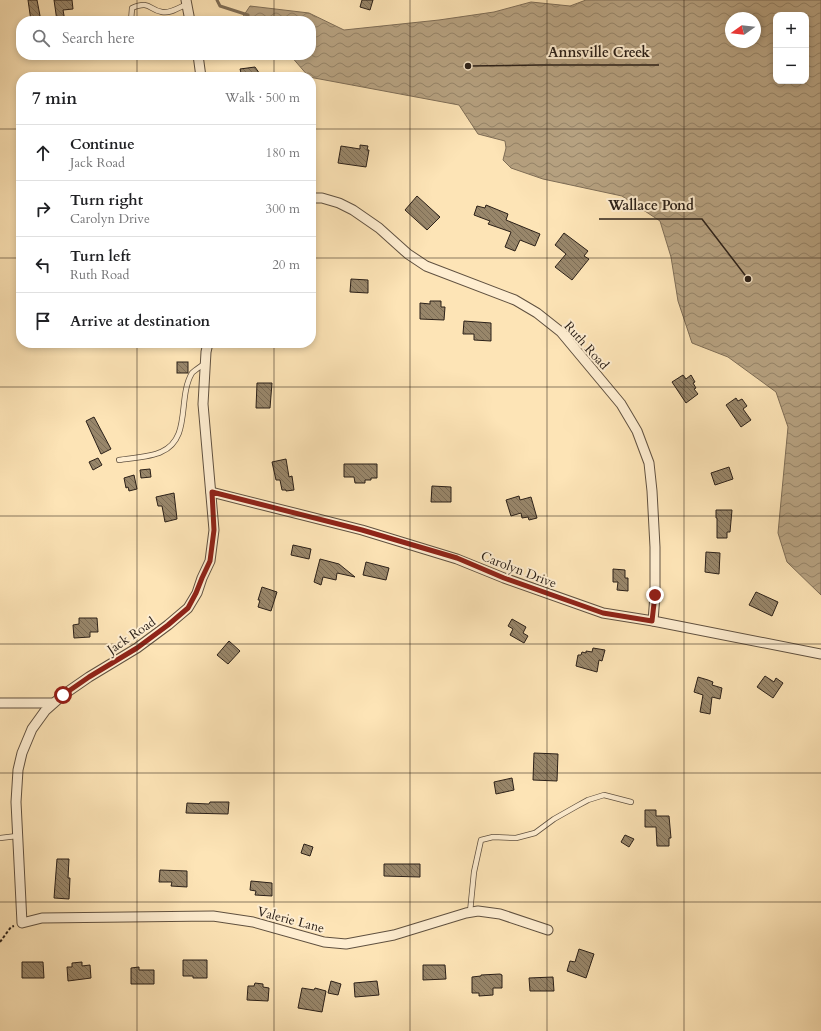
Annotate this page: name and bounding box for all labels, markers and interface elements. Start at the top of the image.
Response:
north arrow [725,12,761,48]
map controls [773,12,809,84]
button: + [773,12,809,48]
search box [16,16,316,60]
icon: search [30,27,52,49]
text: Search here [62,28,135,48]
callout: Annsville Creek [540,39,659,65]
text: Annsville Creek [548,43,650,62]
button: − [773,48,809,84]
text: 7 min [32,87,77,110]
text: Walk · 500 m [225,89,300,107]
text: Continue [70,134,135,154]
icon: ahead [32,142,54,164]
text: 180 m [266,144,300,162]
text: Jack Road [70,154,125,172]
text: Turn right [70,190,143,210]
callout: Wallace Pond [599,193,702,219]
text: Wallace Pond [607,196,694,215]
icon: right [32,198,54,220]
text: 300 m [266,200,300,218]
text: Carolyn Drive [70,210,150,228]
text: Turn left [70,246,131,266]
icon: left [32,254,54,276]
text: 20 m [272,256,300,274]
text: Ruth Road [70,266,129,284]
icon: arrive [32,310,54,332]
text: Arrive at destination [70,311,210,331]
street label: Ruth Road [560,318,613,374]
street label: Carolyn Drive [478,547,559,593]
route end [646,586,664,604]
street label: Jack Road [102,613,159,660]
route start [54,686,72,704]
street label: Valerie Lane [255,902,326,938]

